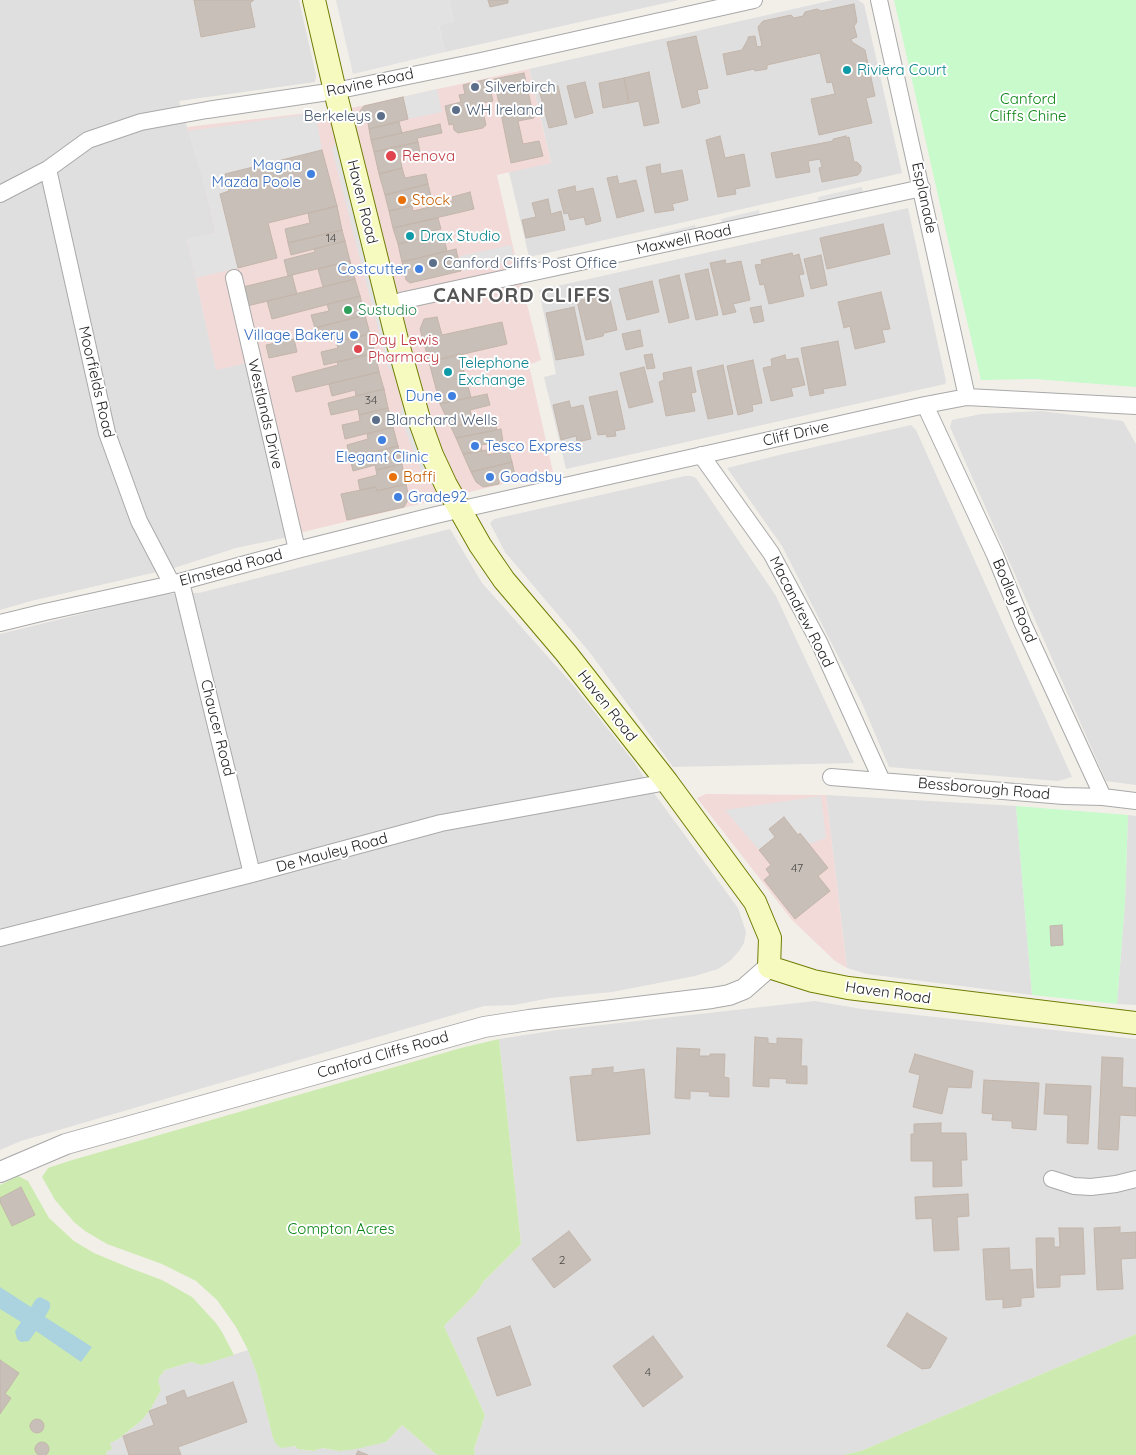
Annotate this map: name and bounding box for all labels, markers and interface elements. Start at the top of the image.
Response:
place label: Riviera Court [857,61,947,79]
marker: Riviera Court [841,64,853,76]
street label: Ravine Road [325,65,415,101]
place label: Silverbirch [485,78,556,96]
marker: Silverbirch [469,81,481,93]
park label: Canford Cliffs Chine [989,90,1067,125]
place label: WH Ireland [466,101,543,119]
marker: WH Ireland [450,104,462,116]
place label: Berkeleys [304,107,371,125]
marker: Berkeleys [375,110,387,122]
place label: Renova [402,147,455,165]
marker: Renova [384,149,398,163]
place label: Magna Mazda Poole [212,156,301,191]
street label: Haven Road [343,158,381,246]
street label: Esplanade [908,161,940,235]
marker: Magna Mazda Poole [305,168,317,180]
place label: Stock [412,191,450,209]
marker: Stock [396,194,408,206]
street label: Maxwell Road [635,221,733,259]
place label: Drax Studio [420,227,500,245]
marker: Drax Studio [404,230,416,242]
house number: 14 [326,231,336,245]
place label: Canford Cliffs Post Office [443,254,617,272]
marker: Canford Cliffs Post Office [427,257,439,269]
place label: Costcutter [337,260,409,278]
marker: Costcutter [413,263,425,275]
district label: CANFORD CLIFFS [432,284,612,308]
place label: Sustudio [358,301,417,319]
marker: Sustudio [342,304,354,316]
street label: Moorfields Road [74,324,118,440]
place label: Village Bakery [244,326,344,344]
marker: Village Bakery [348,329,360,341]
place label: Day Lewis Pharmacy [368,331,439,366]
marker: Day Lewis Pharmacy [352,343,364,355]
place label: Telephone Exchange [458,354,529,389]
street label: Westlands Drive [244,357,286,471]
marker: Telephone Exchange [442,366,454,378]
place label: Dune [406,387,442,405]
marker: Dune [446,390,458,402]
house number: 34 [365,393,377,407]
place label: Blanchard Wells [386,411,498,429]
marker: Blanchard Wells [370,414,382,426]
street label: Cliff Drive [761,418,831,450]
marker: Elegant Clinic [376,434,388,446]
place label: Tesco Express [485,437,582,455]
marker: Tesco Express [469,440,481,452]
place label: Elegant Clinic [336,448,428,466]
place label: Baffi [403,468,436,486]
place label: Goadsby [500,468,562,486]
marker: Baffi [387,471,399,483]
marker: Goadsby [484,471,496,483]
place label: Grade92 [408,488,467,506]
marker: Grade92 [392,491,404,503]
street label: Elmstead Road [178,546,284,590]
street label: Macandrew Road [765,553,837,671]
street label: Bodley Road [988,556,1040,646]
street label: Haven Road [573,667,641,745]
street label: Chaucer Road [196,678,238,778]
street label: Bessborough Road [917,774,1051,804]
street label: De Mauley Road [274,829,390,877]
house number: 47 [791,861,803,875]
street label: Haven Road [844,978,932,1008]
street label: Canford Cliffs Road [315,1028,451,1082]
park label: Compton Acres [288,1220,394,1238]
house number: 2 [559,1253,565,1267]
house number: 4 [645,1365,651,1379]

